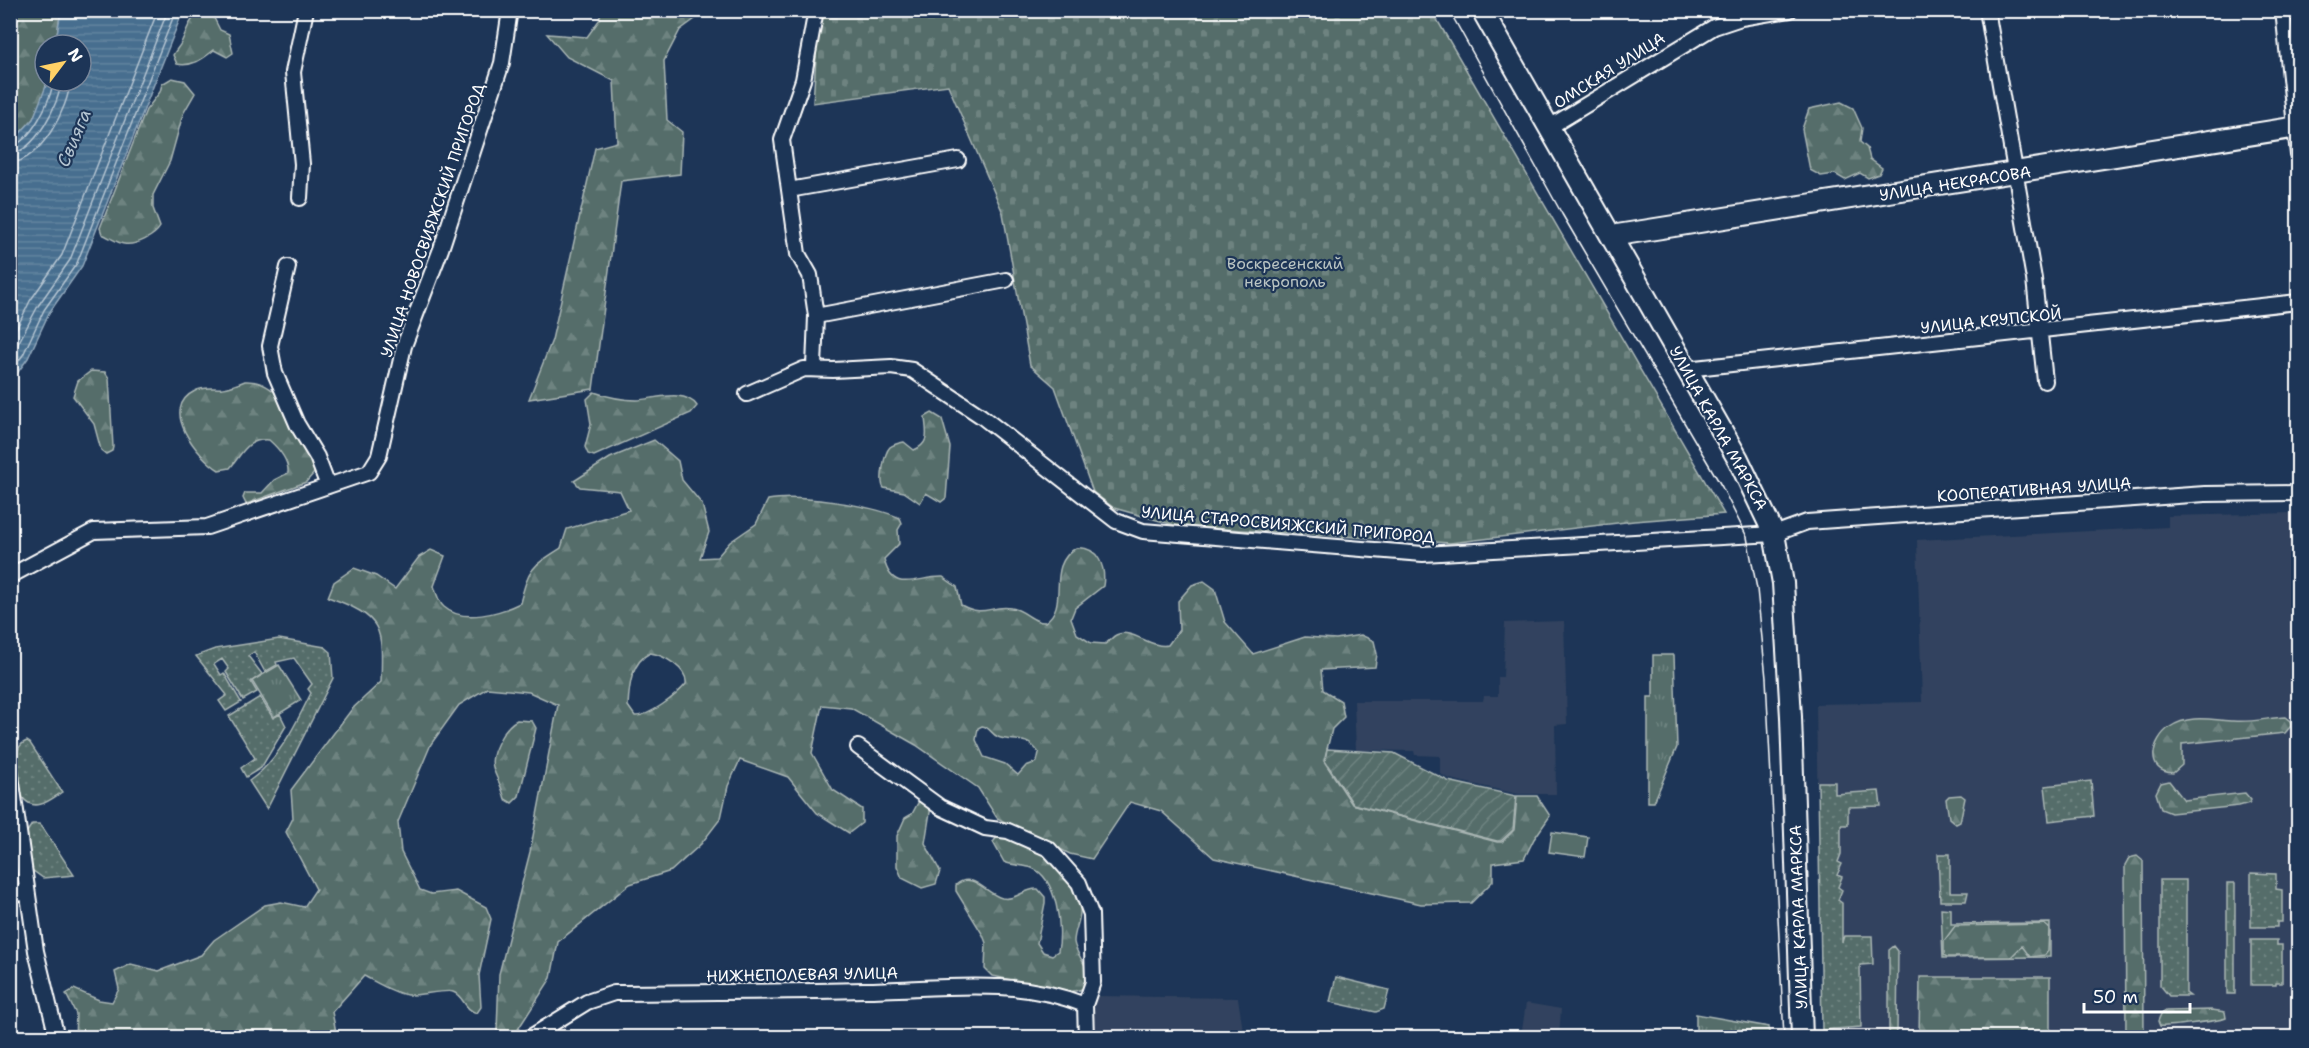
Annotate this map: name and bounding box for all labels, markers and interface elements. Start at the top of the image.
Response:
street label: ОМСКАЯ УЛИЦА [1549,28,1669,113]
north arrow [33,33,93,93]
text: N [63,44,88,66]
street label: УЛИЦА НОВОСВИЯЖСКИЙ ПРИГОРОД [375,80,489,360]
water label: Свияга [51,105,97,171]
street label: УЛИЦА НЕКРАСОВА [1878,161,2032,206]
park label: Воскресенский некрополь [1227,253,1343,292]
street label: УЛИЦА КРУПСКОЙ [1919,303,2063,338]
street label: УЛИЦА КАРЛА МАРКСА [1665,342,1772,514]
street label: КООПЕРАТИВНАЯ УЛИЦА [1936,472,2132,507]
street label: УЛИЦА СТАРОСВИЯЖСКИЙ ПРИГОРОД [1140,501,1436,548]
street label: УЛИЦА КАРЛА МАРКСА [1785,824,1812,1010]
street label: НИЖНЕПОЛЕВАЯ УЛИЦА [706,962,898,987]
scale bar [2084,976,2190,1014]
text: 50 m [2093,985,2138,1009]

